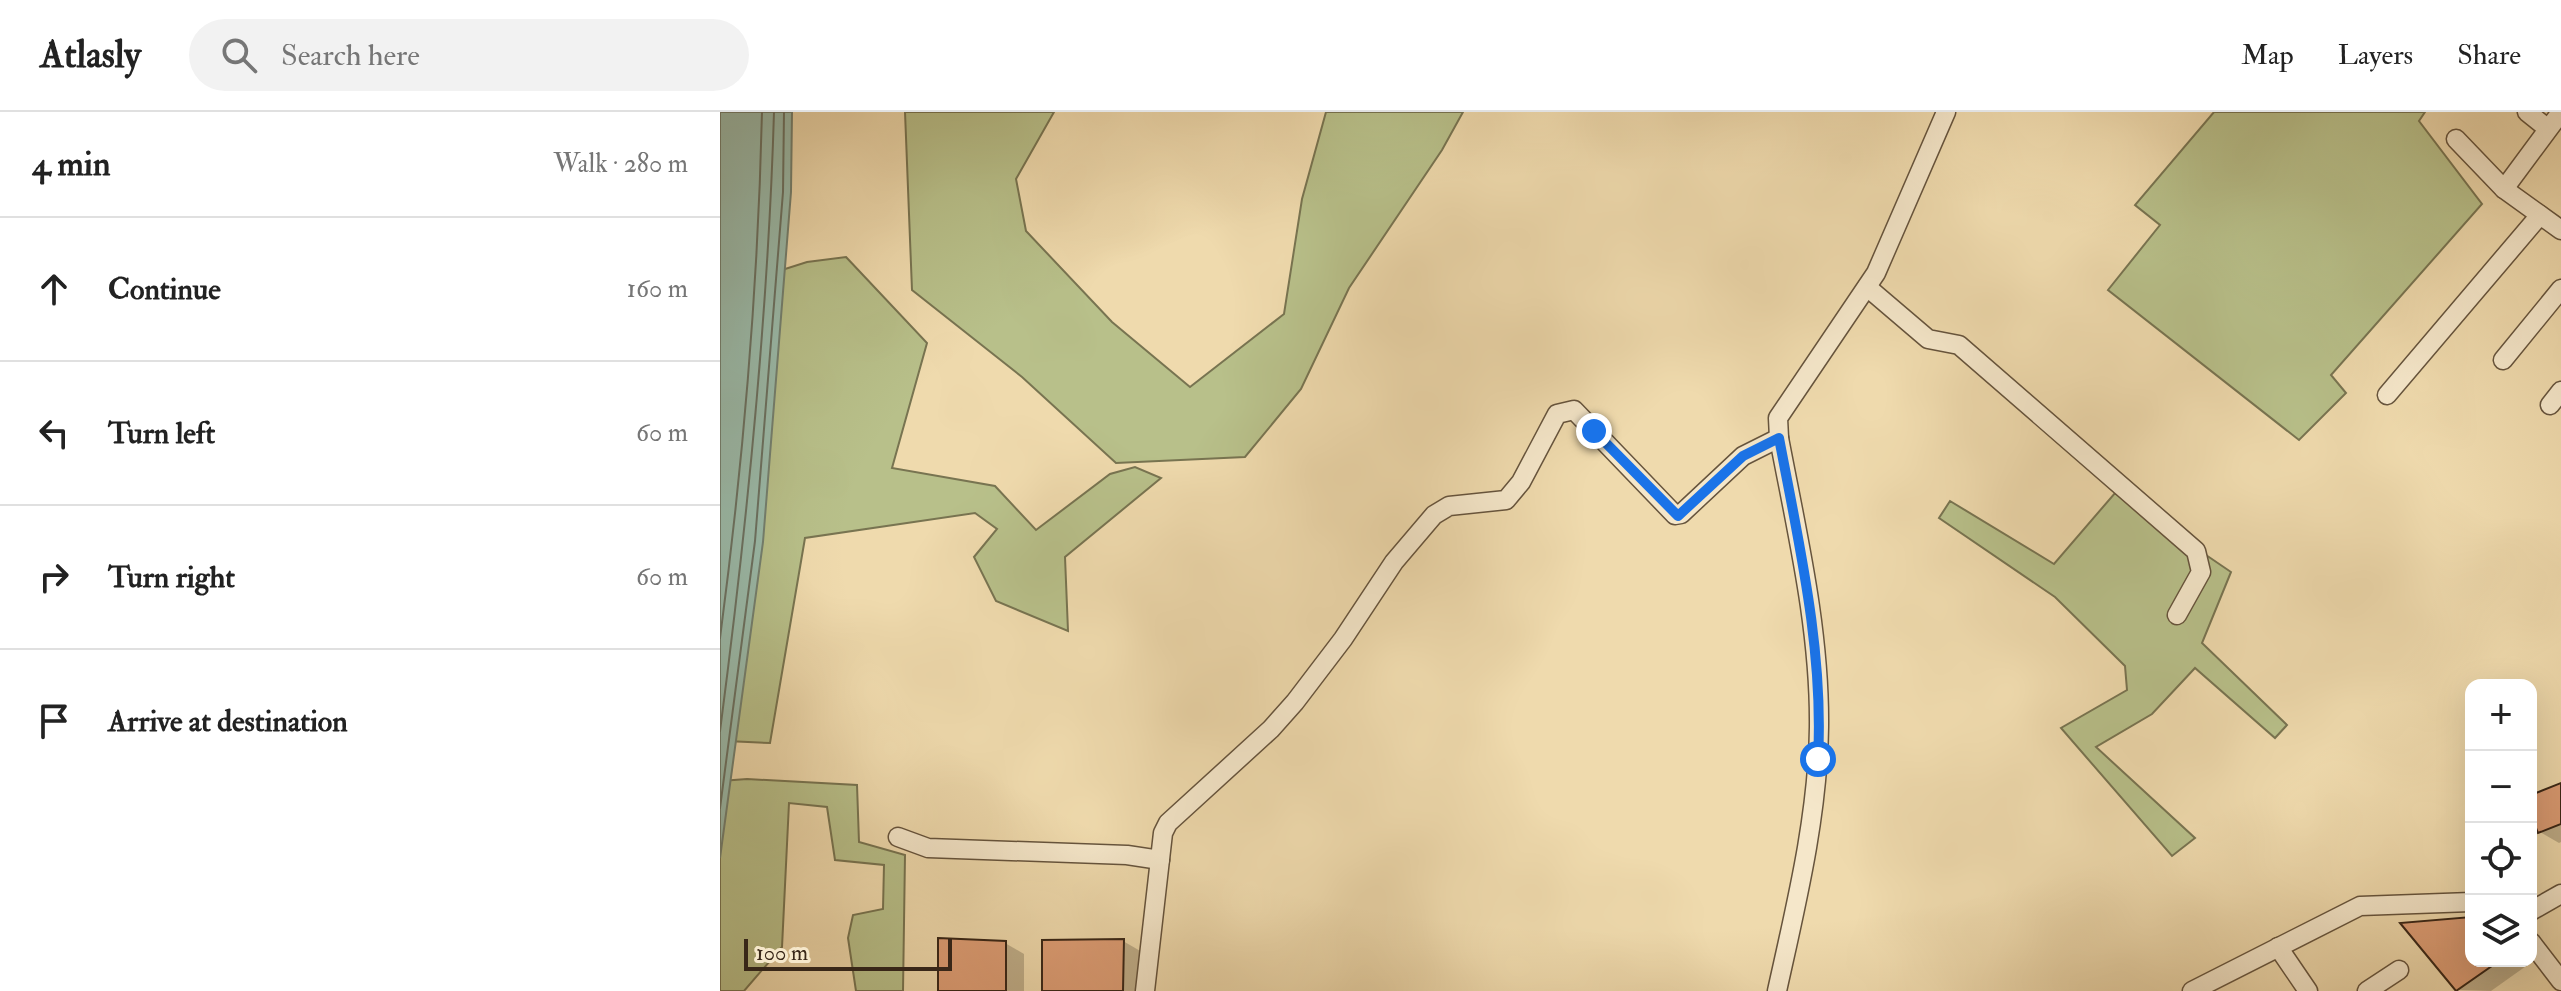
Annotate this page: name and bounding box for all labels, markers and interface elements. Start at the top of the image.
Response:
search box [189,19,749,91]
text: Atlasly [40,31,141,79]
icon: search [217,33,261,77]
text: Search here [281,37,420,74]
text: Map [2241,38,2294,73]
text: Layers [2338,38,2413,73]
text: Share [2457,38,2521,73]
text: 4 min [32,143,110,186]
text: Walk · 280 m [554,148,688,180]
icon: ahead [32,267,76,311]
text: Continue [108,271,221,308]
text: 160 m [627,273,688,305]
icon: left [32,411,76,455]
route end [1576,413,1612,449]
text: Turn left [108,415,215,452]
text: 60 m [636,417,688,449]
icon: right [32,555,76,599]
text: Turn right [108,559,235,596]
text: 60 m [636,561,688,593]
map controls [2465,679,2537,967]
button: + [2465,679,2537,751]
icon: arrive [32,699,76,743]
text: Arrive at destination [108,703,348,740]
route start [1800,741,1836,777]
button: − [2465,751,2537,823]
button: locate [2465,823,2537,895]
button: layers [2465,895,2537,967]
scale bar [744,935,952,971]
text: 100 m [756,939,808,967]

